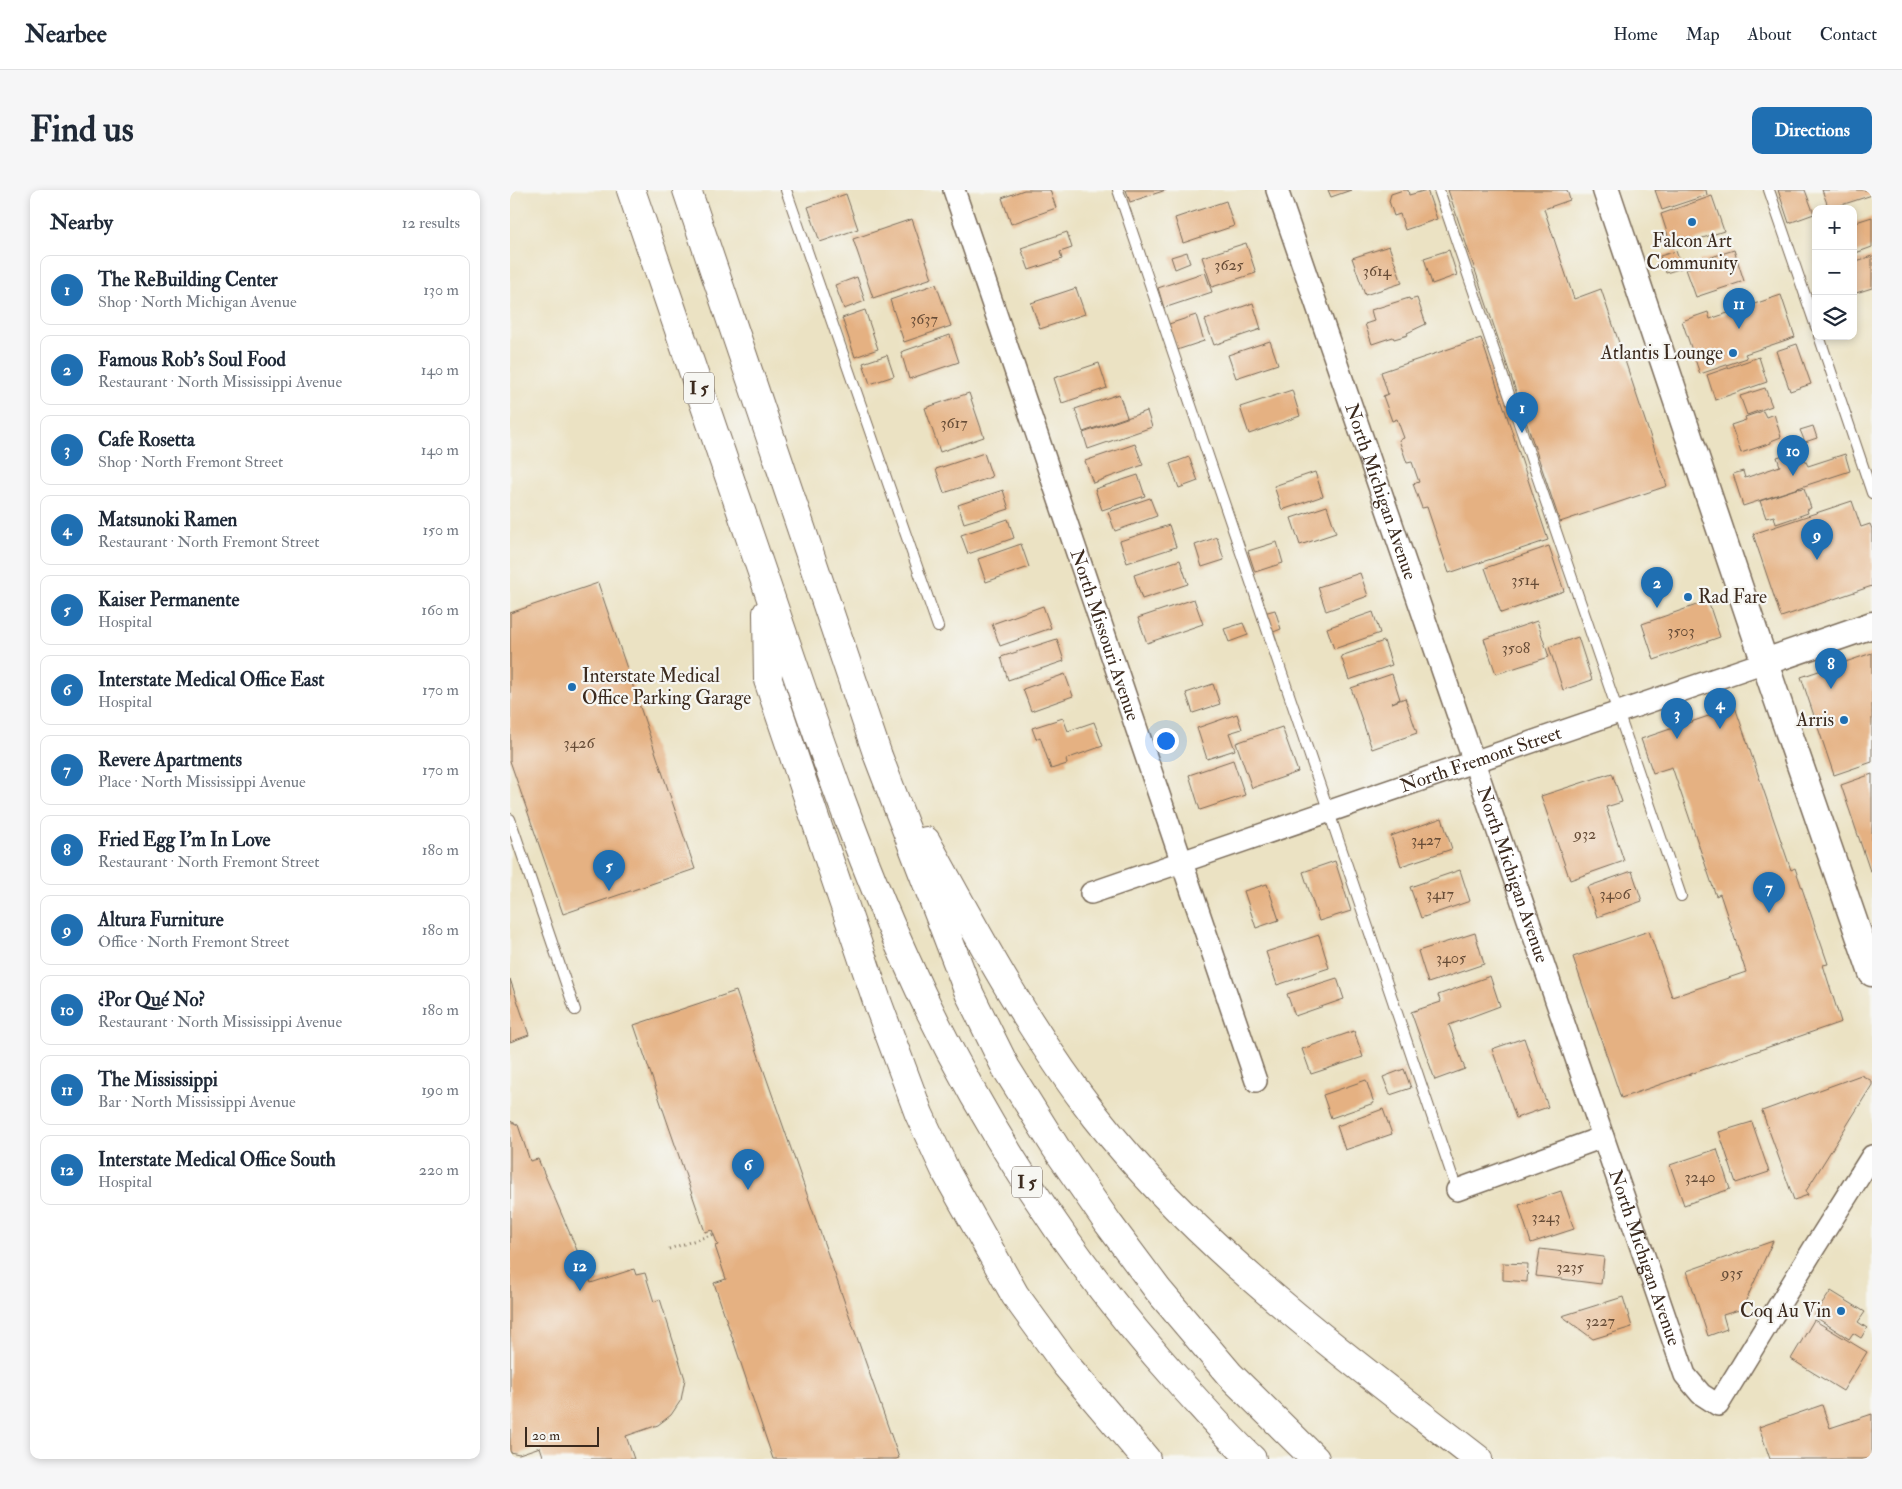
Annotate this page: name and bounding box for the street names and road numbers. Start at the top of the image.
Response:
road number: I 5 [684,372,714,404]
street label: North Michigan Avenue [1339,400,1422,583]
street label: North Missouri Avenue [1065,546,1145,724]
street label: North Fremont Street [1397,721,1565,798]
street label: North Michigan Avenue [1471,783,1554,966]
road number: I 5 [1012,1166,1042,1198]
street label: North Michigan Avenue [1603,1166,1686,1349]

